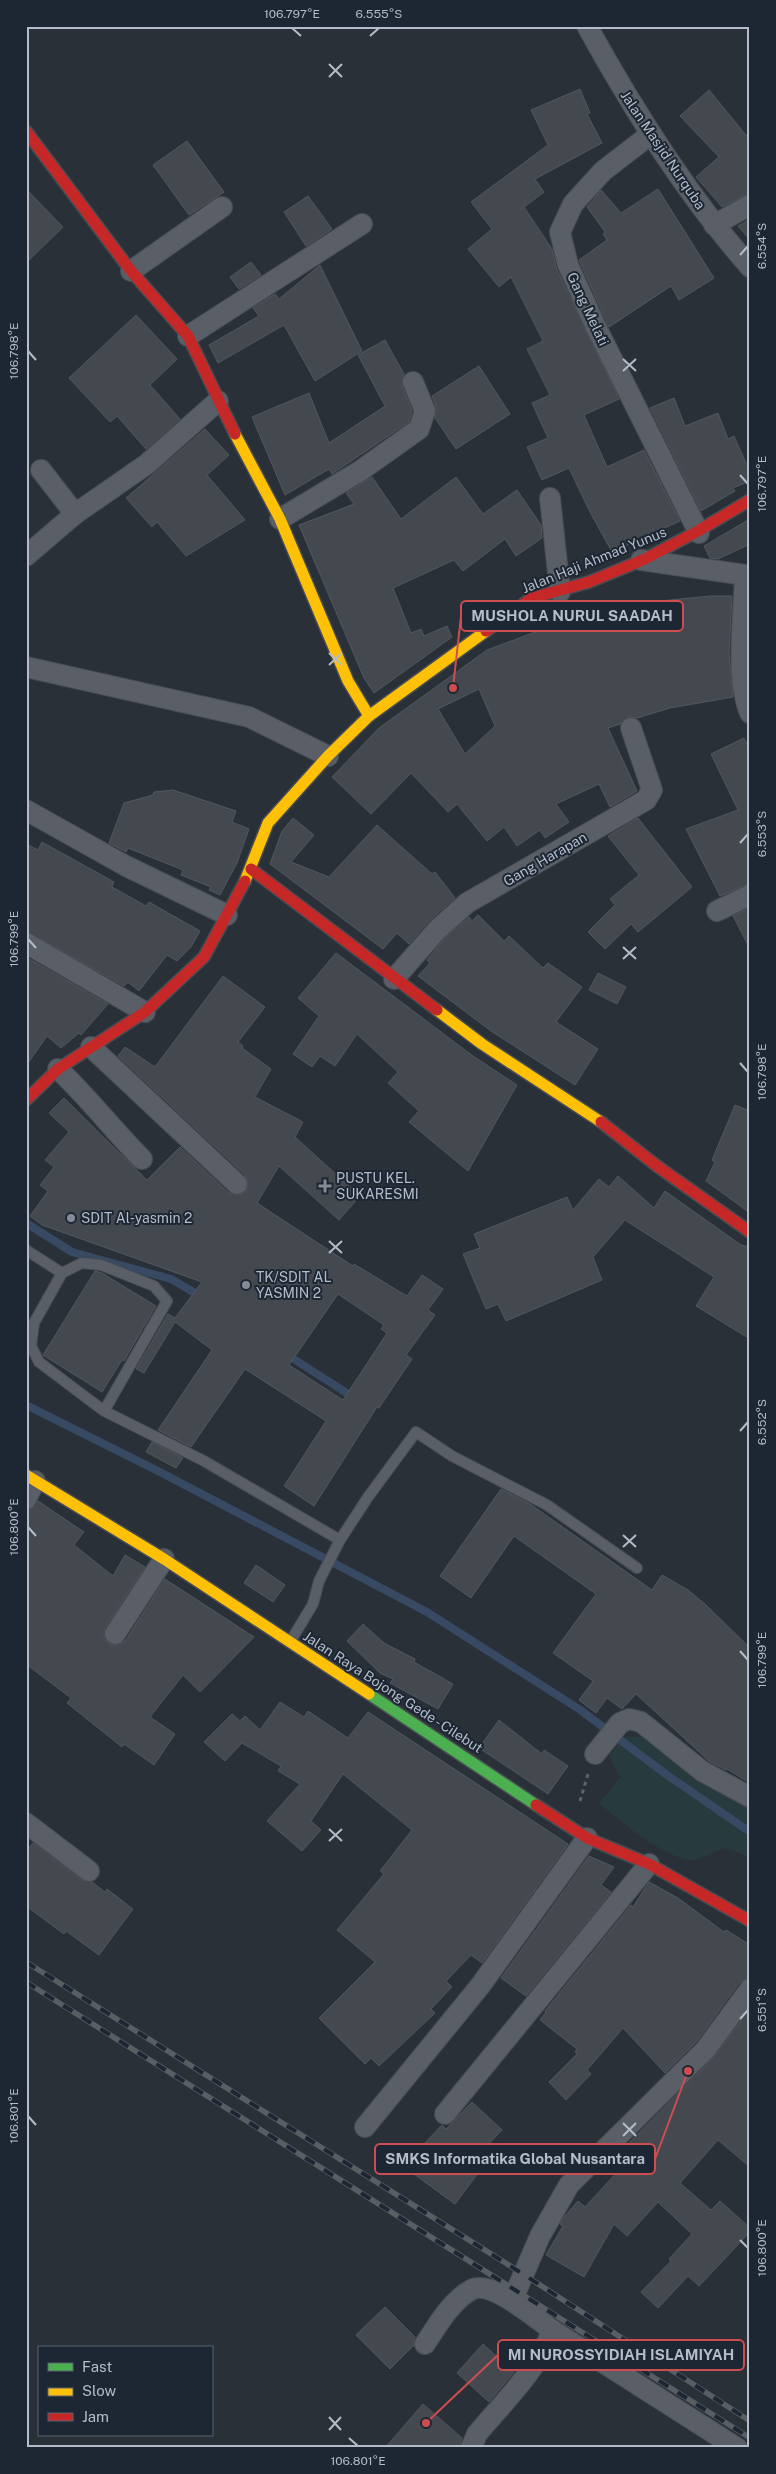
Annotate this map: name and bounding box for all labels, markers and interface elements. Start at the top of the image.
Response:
text: 106.797°E [264,7,320,21]
text: 6.555°S [356,7,402,21]
street label: Jalan Masjid Nurquba [617,88,709,212]
text: 6.554°S [755,223,769,269]
street label: Gang Melati [564,270,612,348]
text: 106.798°E [7,323,21,379]
text: 106.797°E [755,456,769,512]
street label: Jalan Haji Ahmad Yunus [519,524,669,596]
callout: MUSHOLA NURUL SAADAH [461,601,683,631]
text: MUSHOLA NURUL SAADAH [471,607,673,624]
text: 6.553°S [755,811,769,857]
street label: Gang Harapan [500,829,590,889]
text: 106.799°E [7,911,21,967]
text: 106.798°E [755,1044,769,1100]
place label: PUSTU KEL. SUKARESMI [336,1170,419,1202]
marker: PUSTU KEL. SUKARESMI [318,1179,332,1193]
place label: SDIT Al-yasmin 2 [81,1210,192,1226]
marker: SDIT Al-yasmin 2 [65,1212,77,1224]
place label: TK/SDIT AL YASMIN 2 [256,1269,332,1301]
marker: TK/SDIT AL YASMIN 2 [240,1279,252,1291]
text: 6.552°S [755,1399,769,1445]
text: 106.800°E [7,1498,21,1556]
street label: Jalan Raya Bojong Gede - Cilebut [300,1628,486,1756]
text: 106.799°E [755,1632,769,1688]
text: 6.551°S [755,1988,769,2032]
text: 106.801°E [7,2088,21,2144]
callout: SMKS Informatika Global Nusantara [375,2144,655,2174]
text: SMKS Informatika Global Nusantara [385,2150,645,2167]
text: 106.800°E [755,2219,769,2277]
callout: MI NUROSSYIDIAH ISLAMIYAH [498,2340,744,2370]
legend [38,2346,212,2436]
text: MI NUROSSYIDIAH ISLAMIYAH [508,2346,734,2363]
text: Fast [82,2358,112,2375]
text: Slow [82,2382,117,2399]
text: Jam [82,2408,109,2425]
text: 106.801°E [330,2454,386,2468]

